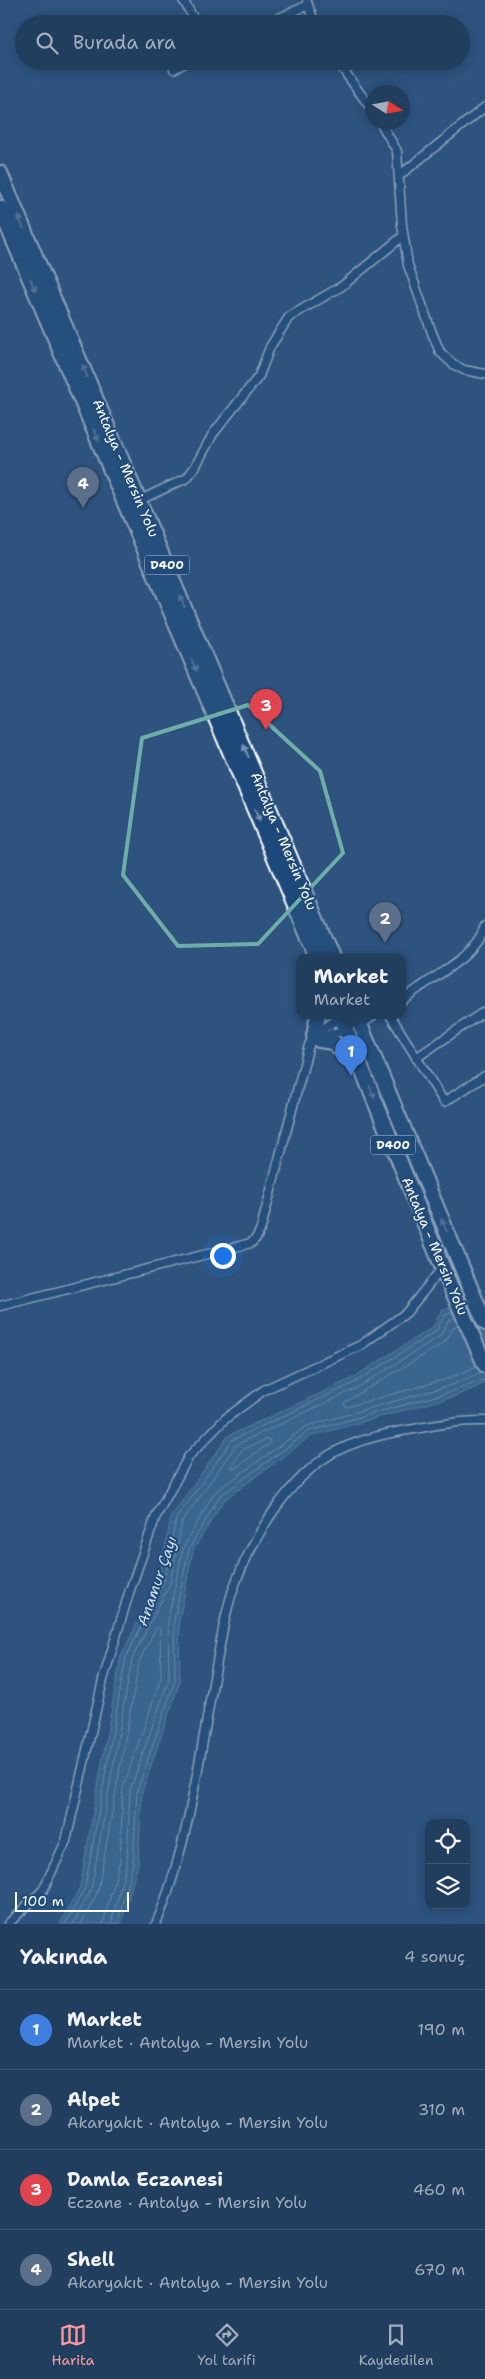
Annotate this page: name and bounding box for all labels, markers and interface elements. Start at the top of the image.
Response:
search box [15,15,470,70]
icon: search [33,29,61,57]
text: Burada ara [73,30,176,55]
north arrow [365,85,410,130]
one-way arrow [16,215,24,229]
one-way arrow [29,278,37,292]
one-way arrow [80,364,88,378]
street label: Antalya - Mersin Yolu [89,396,163,540]
one-way arrow [93,428,101,442]
pin: 4 [67,467,99,508]
road number: D400 [144,556,190,574]
one-way arrow [178,594,186,608]
one-way arrow [190,658,198,672]
pin: 3 [250,689,282,730]
one-way arrow [241,744,249,758]
street label: Antalya - Mersin Yolu [247,769,321,913]
one-way arrow [253,808,261,823]
pin: 2 [369,902,401,943]
popup [296,954,406,1019]
text: Market [314,964,388,989]
text: Market [314,989,370,1010]
pin: 1 [335,1035,367,1076]
one-way arrow [368,1085,376,1099]
road number: D400 [370,1136,416,1154]
street label: Antalya - Mersin Yolu [398,1174,472,1318]
one-way arrow [439,1218,447,1232]
your location [210,1243,236,1269]
water label: Anamur Çayı [132,1533,182,1629]
map controls [425,1819,470,1909]
button: locate [425,1819,470,1864]
button: layers [425,1864,470,1909]
scale bar [15,1889,129,1912]
text: 100 m [22,1892,64,1910]
text: Yakında [20,1943,107,1971]
text: 4 sonuç [404,1946,465,1967]
text: Market [67,2007,142,2032]
text: 1 [32,2019,40,2040]
text: 190 m [418,2019,465,2040]
text: Market · Antalya - Mersin Yolu [67,2032,308,2053]
text: Alpet [67,2087,120,2112]
text: 2 [30,2099,42,2120]
text: 310 m [418,2099,465,2120]
text: Akaryakıt · Antalya - Mersin Yolu [67,2112,328,2133]
text: Damla Eczanesi [67,2167,223,2192]
text: 3 [30,2179,42,2200]
text: 460 m [413,2179,465,2200]
text: Eczane · Antalya - Mersin Yolu [67,2192,307,2213]
text: Shell [67,2247,115,2272]
text: 4 [30,2259,42,2280]
text: 670 m [414,2259,465,2280]
text: Akaryakıt · Antalya - Mersin Yolu [67,2272,328,2293]
tab: Harita [52,2321,95,2369]
tab: Yol tarifi [198,2321,256,2369]
tab: Kaydedilen [359,2321,434,2369]

